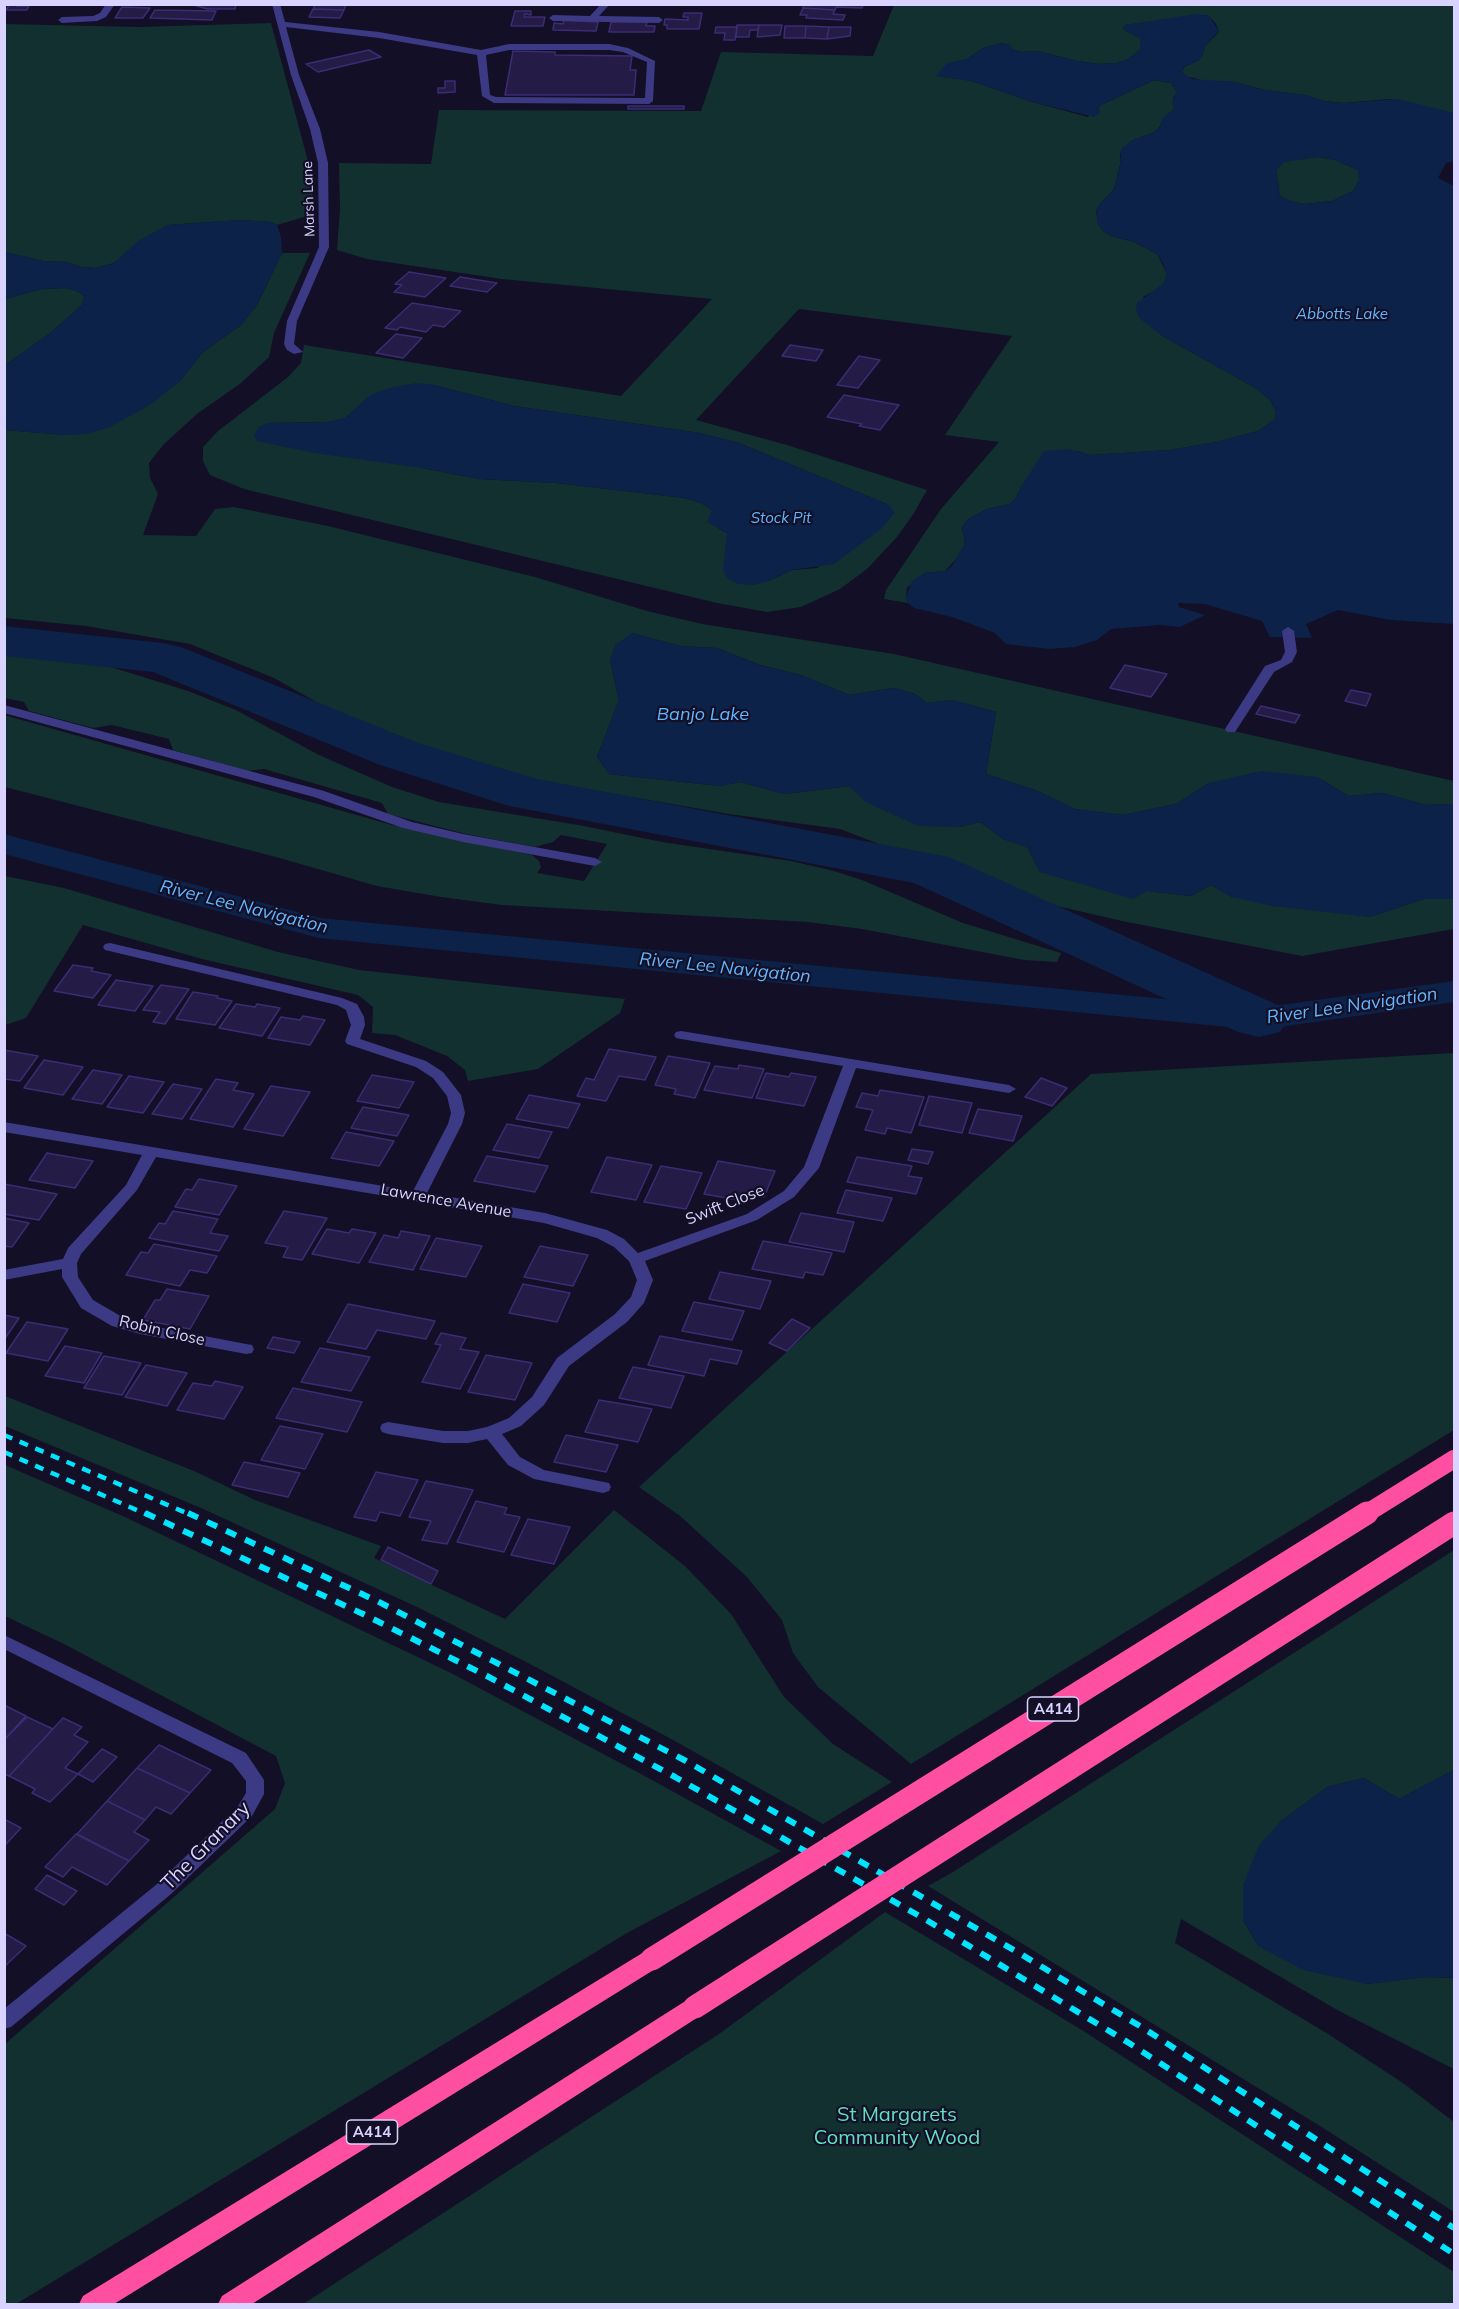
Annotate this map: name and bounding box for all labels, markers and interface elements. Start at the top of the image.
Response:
street label: Marsh Lane [299,161,319,237]
water label: Abbotts Lake [1296,305,1388,323]
water label: Stock Pit [751,509,811,527]
water label: Banjo Lake [657,704,749,726]
water label: River Lee Navigation [158,876,330,938]
water label: River Lee Navigation [638,948,812,988]
water label: River Lee Navigation [1265,983,1439,1029]
street label: Lawrence Avenue [379,1180,513,1222]
street label: Swift Close [683,1181,767,1229]
street label: Robin Close [117,1312,207,1350]
road number: A414 [1028,1697,1078,1721]
street label: The Granary [157,1797,255,1895]
park label: St Margarets Community Wood [814,2103,980,2150]
road number: A414 [346,2120,398,2144]

